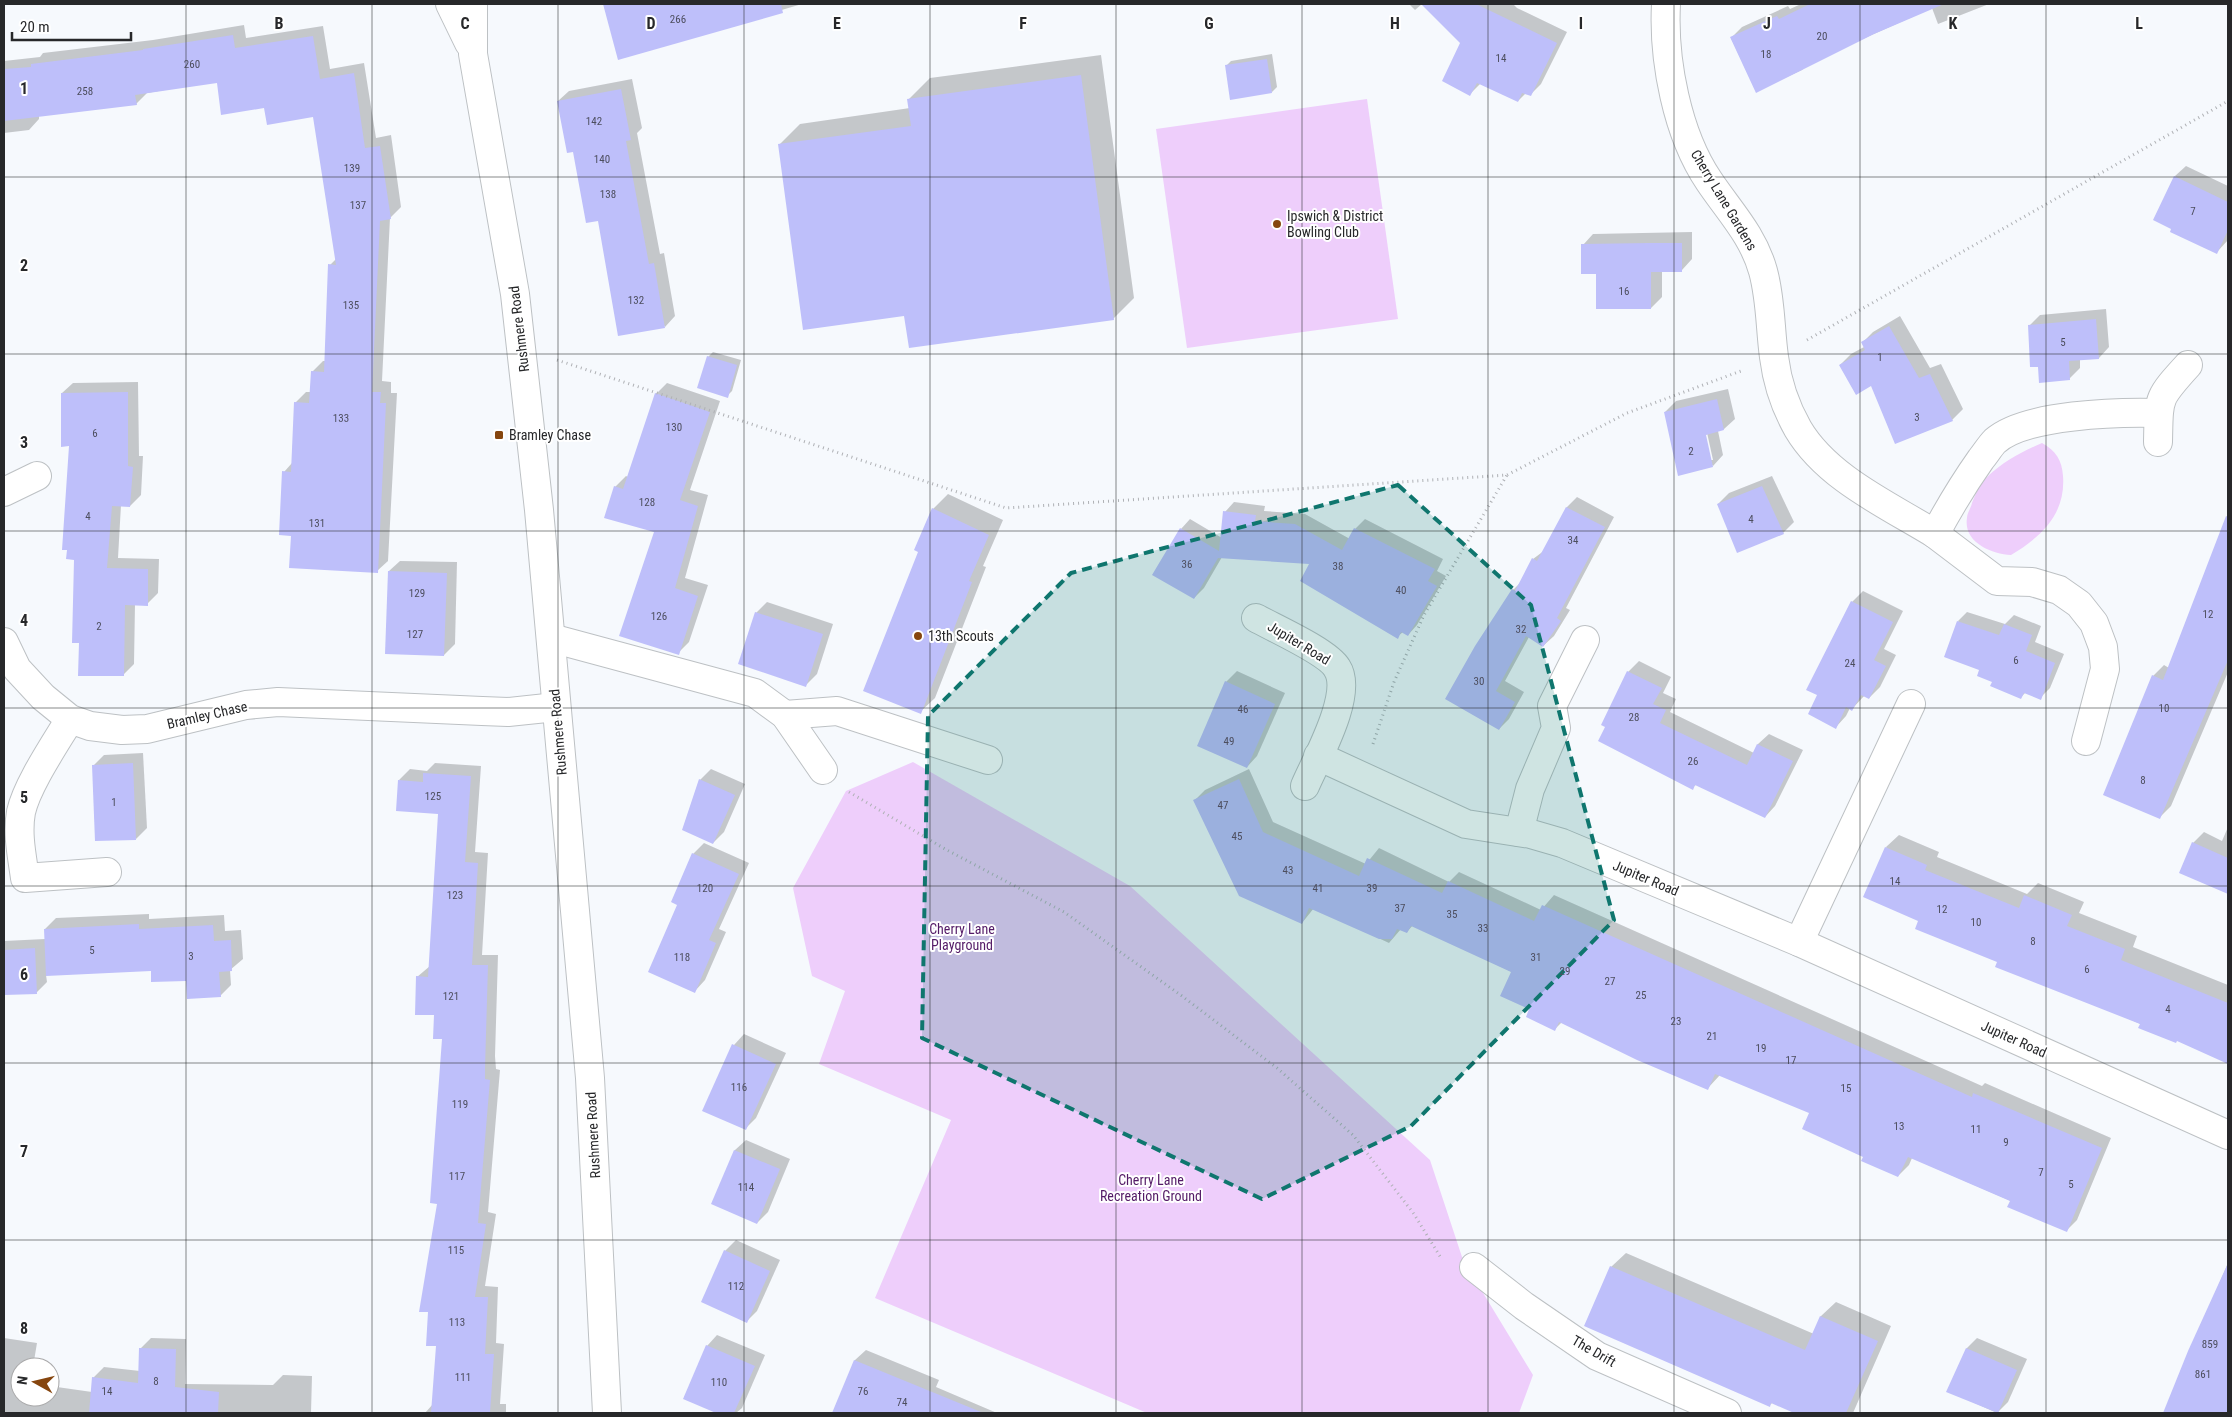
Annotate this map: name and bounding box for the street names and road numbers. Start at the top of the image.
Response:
street label: Cherry Lane Gardens [1688,147,1760,253]
street label: Rushmere Road [506,285,532,373]
street label: Jupiter Road [1265,618,1333,668]
street label: Rushmere Road [546,688,570,776]
street label: Bramley Chase [165,698,249,732]
street label: Jupiter Road [1611,857,1681,899]
street label: Jupiter Road [1979,1017,2049,1061]
street label: Rushmere Road [583,1091,603,1179]
street label: The Drift [1569,1332,1619,1370]

